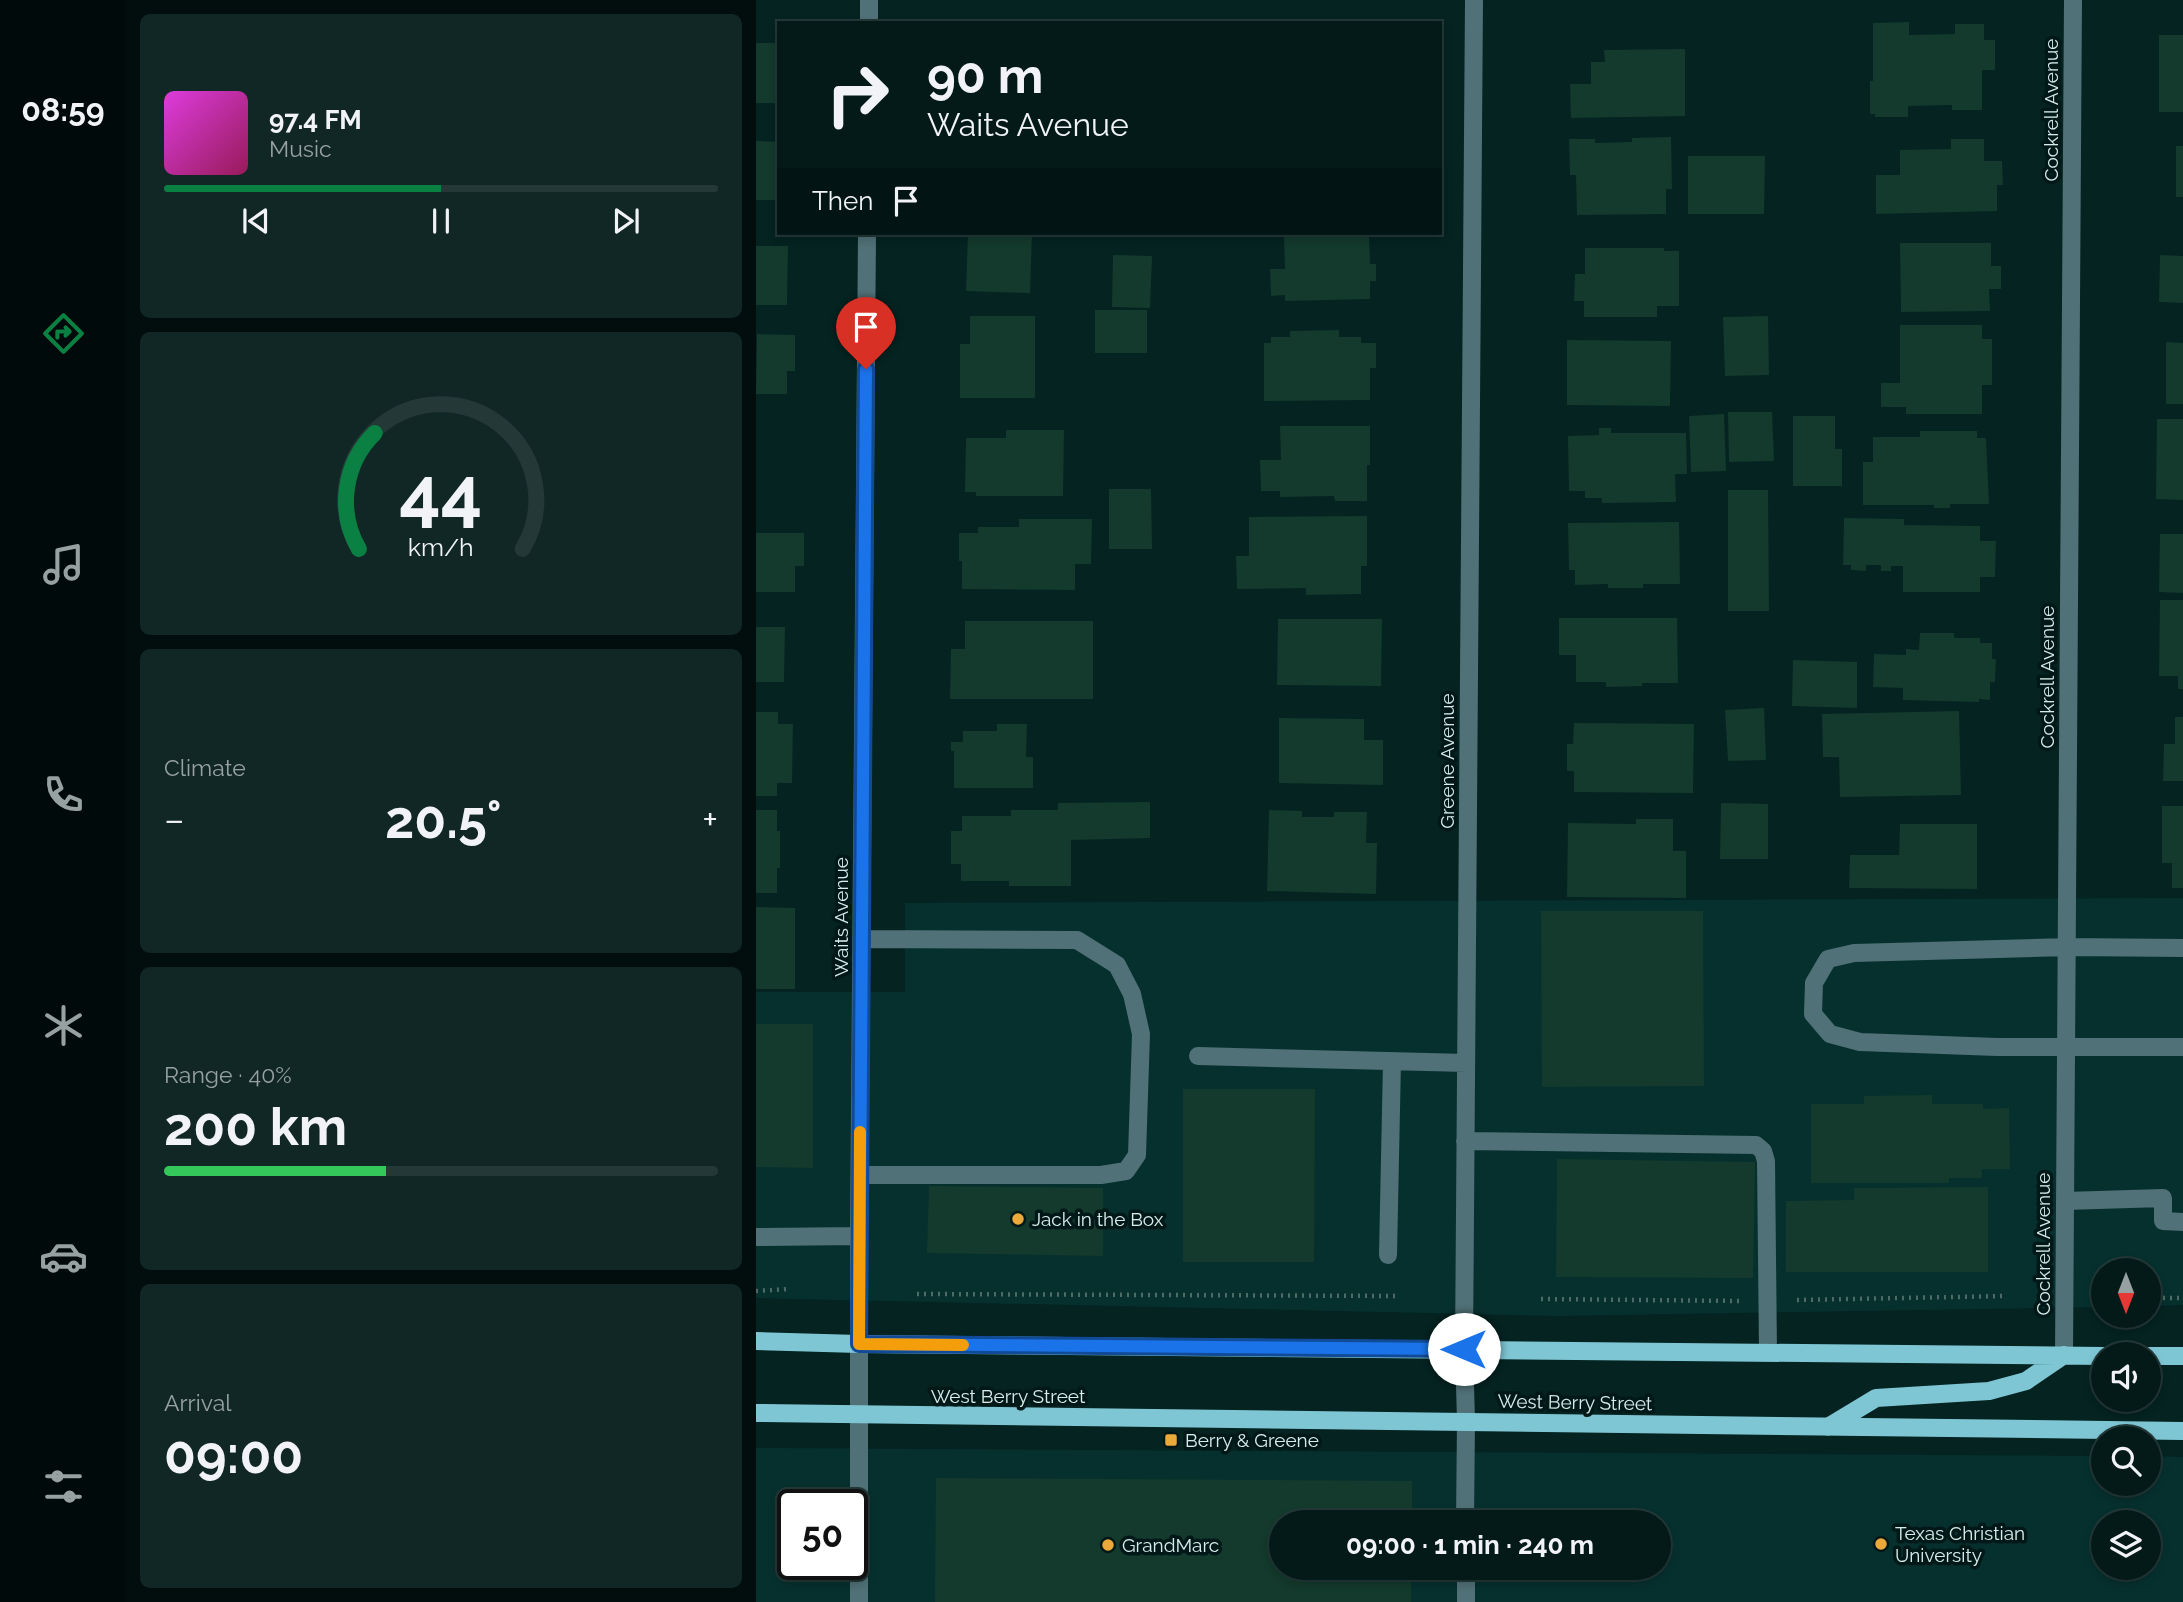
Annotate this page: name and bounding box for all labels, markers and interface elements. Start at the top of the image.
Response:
street label: Cockrell Avenue [2040,38,2062,182]
text: 90 m [927,47,1043,104]
icon: right [812,49,903,140]
text: 08:59 [21,91,105,128]
text: 97.4 FM [269,105,362,135]
text: Waits Avenue [927,106,1129,143]
text: Music [269,135,332,162]
icon: arrive [887,182,925,220]
text: Then [812,186,873,216]
icon: previous [237,202,275,240]
icon: pause [422,202,460,240]
icon: next [607,202,645,240]
pin [836,297,896,369]
icon: arrive [847,308,885,346]
icon: directions [39,309,88,358]
text: 44 [399,452,483,537]
text: km/h [408,532,474,562]
icon: music [39,540,88,589]
street label: Cockrell Avenue [2036,605,2058,749]
street label: Greene Avenue [1436,693,1458,829]
text: Climate [164,754,246,781]
icon: phone [39,770,88,819]
text: 20.5° [385,789,502,850]
text: − [164,797,184,842]
text: + [702,797,718,842]
street label: Waits Avenue [830,857,852,977]
icon: climate [39,1001,88,1050]
text: Range · 40% [164,1061,292,1088]
text: 200 km [164,1096,347,1157]
street label: Cockrell Avenue [2032,1172,2054,1316]
place label: Jack in the Box [1032,1208,1164,1230]
marker: Jack in the Box [1010,1211,1026,1227]
icon: car [39,1232,88,1281]
north arrow [2091,1258,2161,1328]
map controls [2091,1258,2161,1580]
position arrow [1427,1312,1501,1386]
button: sound [2091,1342,2161,1412]
street label: West Berry Street [931,1385,1086,1407]
text: Arrival [164,1389,231,1416]
street label: West Berry Street [1498,1390,1653,1414]
text: 09:00 [164,1424,303,1485]
button: search [2091,1426,2161,1496]
place label: Berry & Greene [1185,1429,1319,1451]
marker: Berry & Greene [1163,1432,1179,1448]
icon: filters [39,1462,88,1511]
speed limit sign: 50 [777,1489,868,1580]
button: layers [2091,1510,2161,1580]
place label: Texas Christian University [1895,1522,2025,1566]
text: 09:00 · 1 min · 240 m [1346,1530,1594,1560]
place label: GrandMarc [1122,1534,1219,1556]
marker: Texas Christian University [1873,1536,1889,1552]
marker: GrandMarc [1100,1537,1116,1553]

